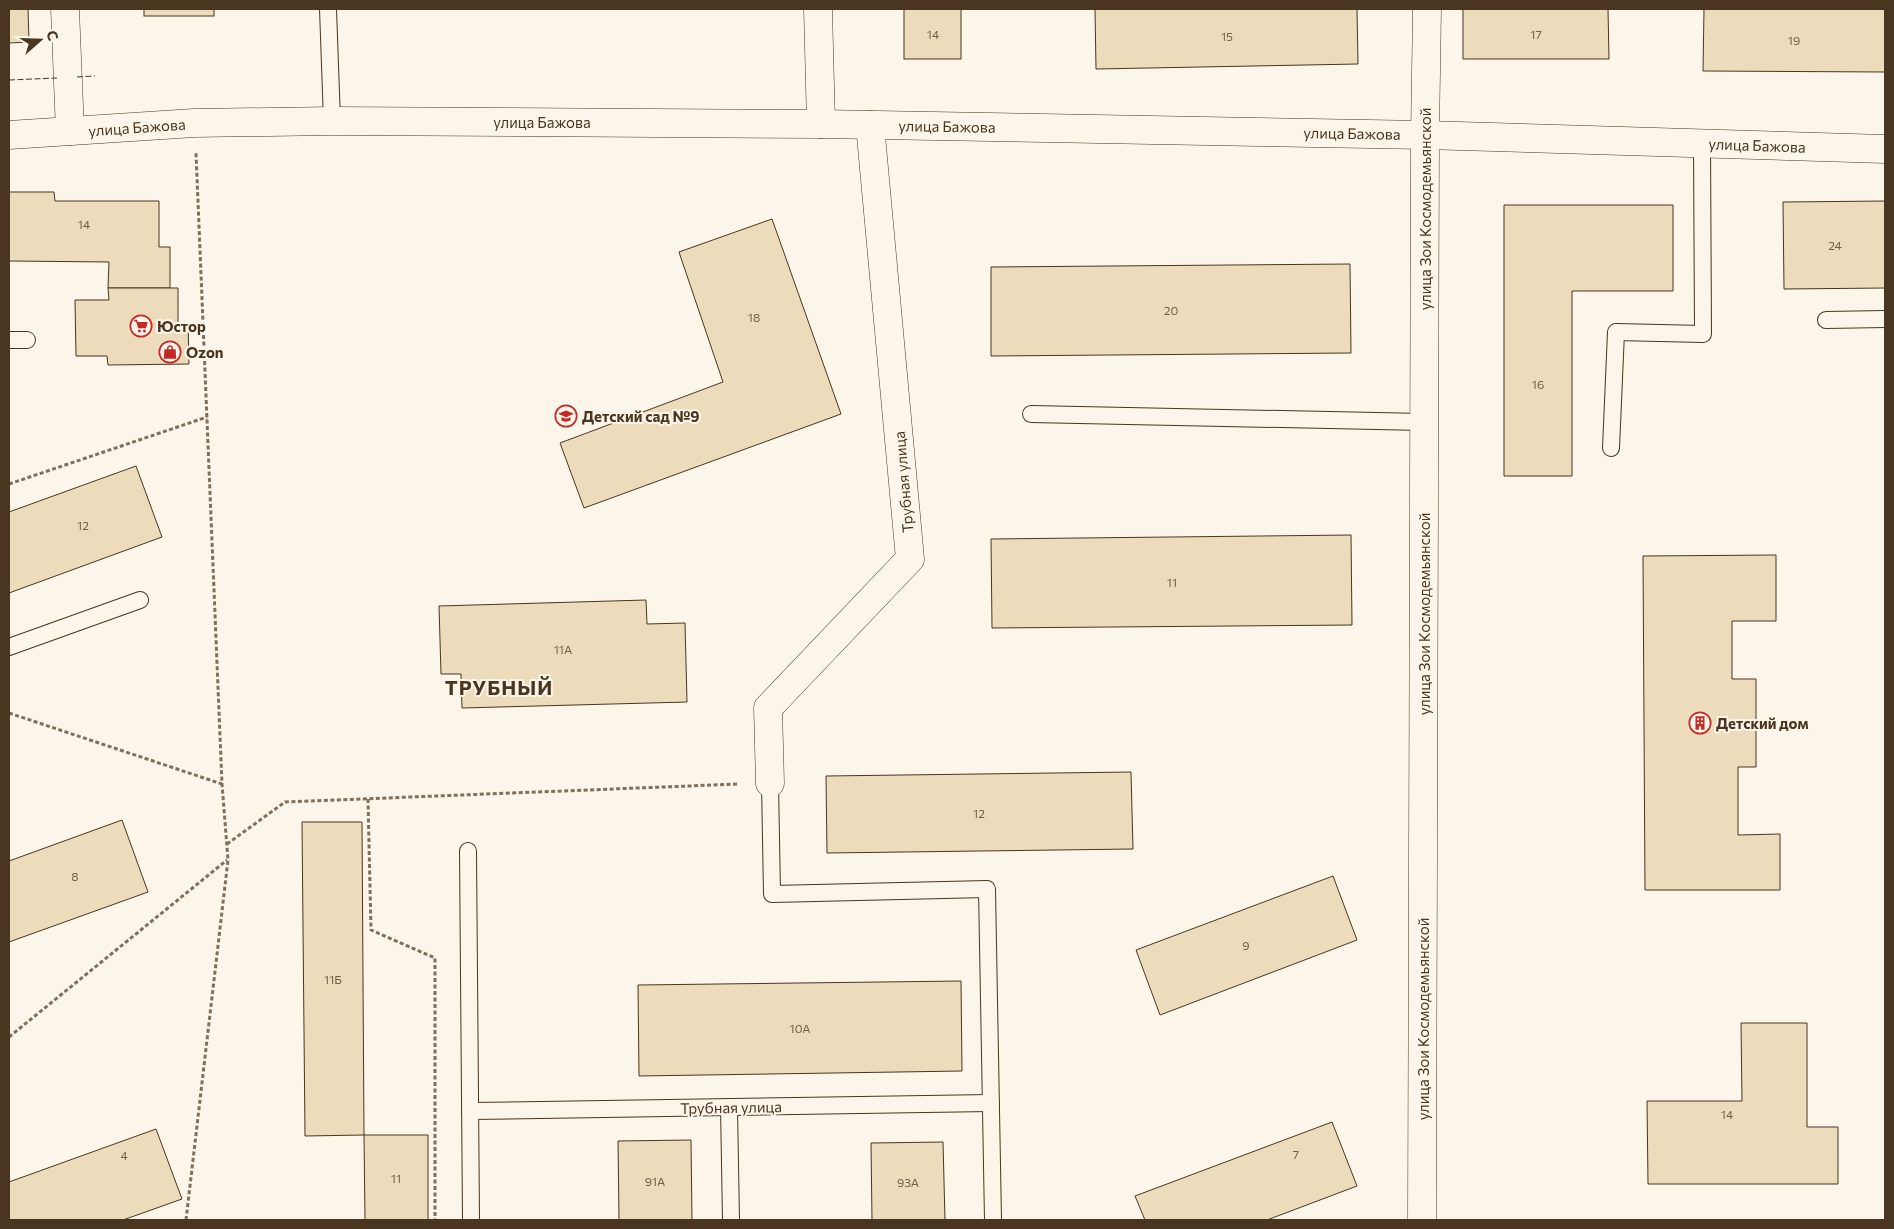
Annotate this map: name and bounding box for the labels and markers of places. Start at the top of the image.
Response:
supermarket icon: Юстор [129,314,153,338]
place label: Юстор [157,317,206,335]
shop icon: Ozon [158,340,182,364]
place label: Ozon [186,343,224,361]
school or university icon: Детский сад №9 [554,404,578,428]
place label: Детский сад №9 [582,407,700,425]
building icon: Детский дом [1688,711,1712,735]
place label: Детский дом [1716,714,1809,732]

